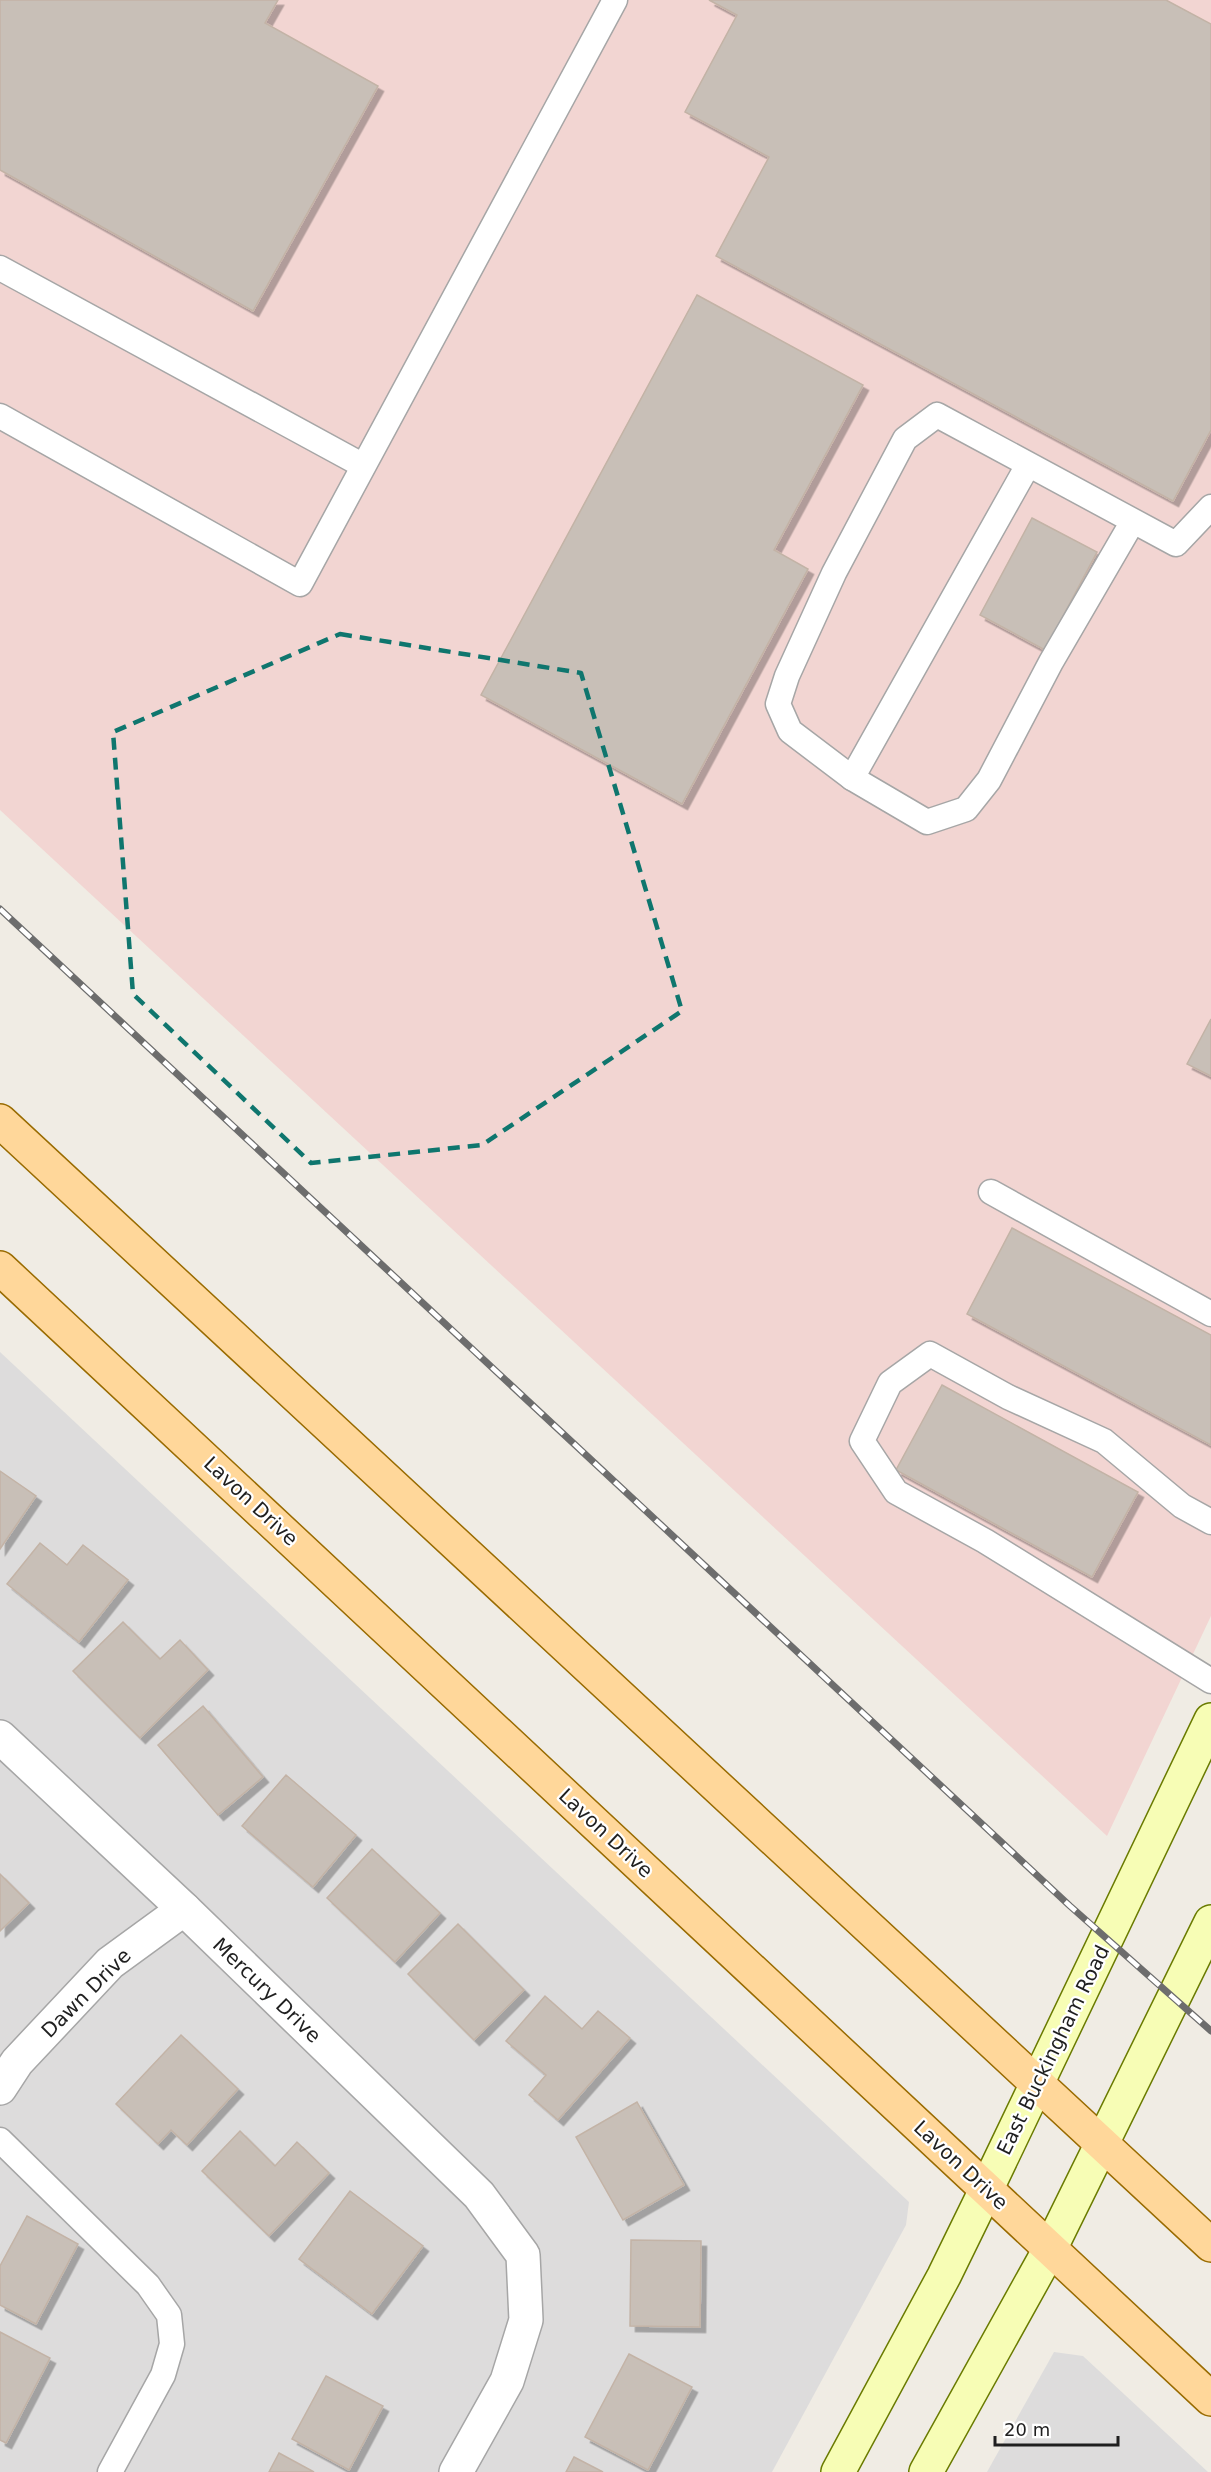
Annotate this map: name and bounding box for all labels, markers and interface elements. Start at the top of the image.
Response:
street label: Lavon Drive [199,1451,303,1551]
street label: Lavon Drive [554,1783,658,1883]
street label: Mercury Drive [208,1932,326,2048]
street label: East Buckingham Road [992,1941,1114,2159]
street label: Dawn Drive [36,1943,136,2043]
street label: Lavon Drive [909,2115,1013,2215]
scale bar [995,2409,1118,2447]
text: 20 m [1004,2419,1050,2440]

